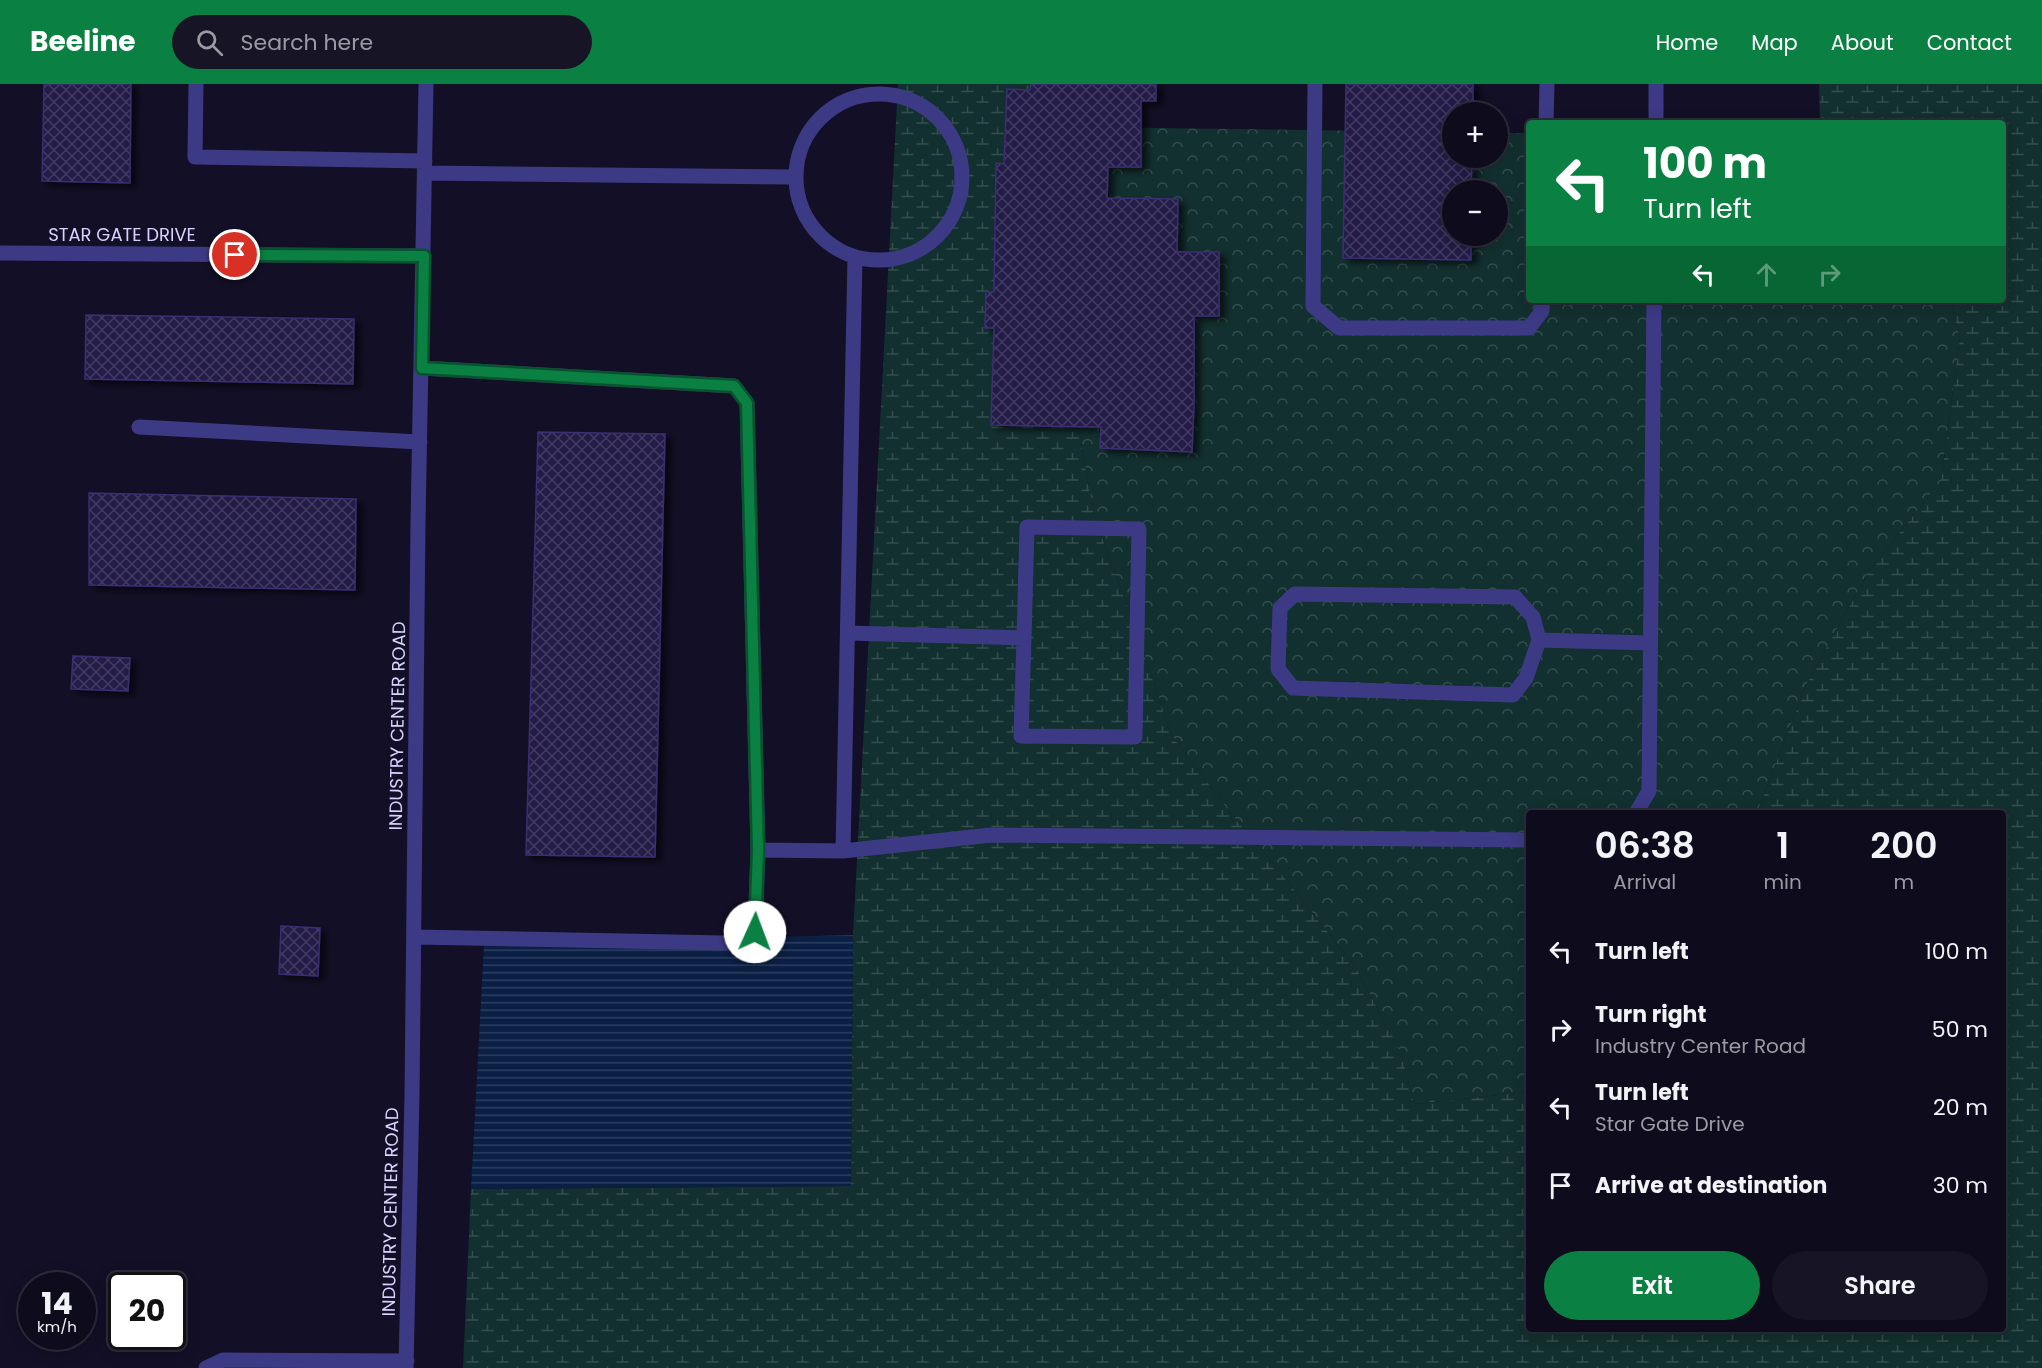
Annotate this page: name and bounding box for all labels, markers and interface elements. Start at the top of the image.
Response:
search box [172,15,592,69]
text: Beeline [30,22,136,61]
icon: search [193,26,226,59]
text: Search here [241,27,373,58]
text: Home [1656,28,1718,57]
text: Map [1751,28,1798,57]
text: About [1831,28,1894,57]
text: Contact [1927,28,2012,57]
map controls [1442,102,1508,246]
button: + [1442,102,1508,168]
text: 100 m [1643,134,1767,193]
icon: left [1544,144,1622,222]
button: − [1442,180,1508,246]
text: Turn left [1643,190,1752,227]
street label: STAR GATE DRIVE [48,222,196,247]
pin [209,229,260,280]
icon: arrive [218,238,251,271]
icon: left [1687,258,1720,291]
icon: ahead [1750,258,1783,291]
icon: right [1813,258,1846,291]
street label: INDUSTRY CENTER ROAD [383,621,411,831]
text: 06:38 [1595,820,1695,871]
text: 1 [1776,820,1789,871]
text: 200 [1870,820,1938,871]
text: Arrival [1613,868,1676,896]
text: min [1763,868,1802,896]
text: m [1894,868,1914,896]
position arrow [723,900,787,964]
icon: left [1544,935,1577,968]
text: Turn left [1595,936,1689,967]
text: 100 m [1925,936,1988,967]
text: Turn right [1595,999,1706,1030]
icon: right [1544,1013,1577,1046]
text: 50 m [1932,1014,1988,1045]
text: Industry Center Road [1595,1032,1806,1060]
text: Turn left [1595,1077,1689,1108]
icon: left [1544,1091,1577,1124]
text: 20 m [1933,1092,1988,1123]
street label: INDUSTRY CENTER ROAD [376,1107,404,1317]
text: Star Gate Drive [1595,1110,1745,1138]
icon: arrive [1544,1169,1577,1202]
text: Arrive at destination [1595,1170,1827,1201]
text: 30 m [1933,1170,1988,1201]
button: Exit [1544,1251,1760,1320]
button: Share [1772,1251,1988,1320]
speed limit sign: 20 [108,1272,186,1350]
text: 14 [41,1282,73,1325]
text: km/h [37,1316,77,1337]

